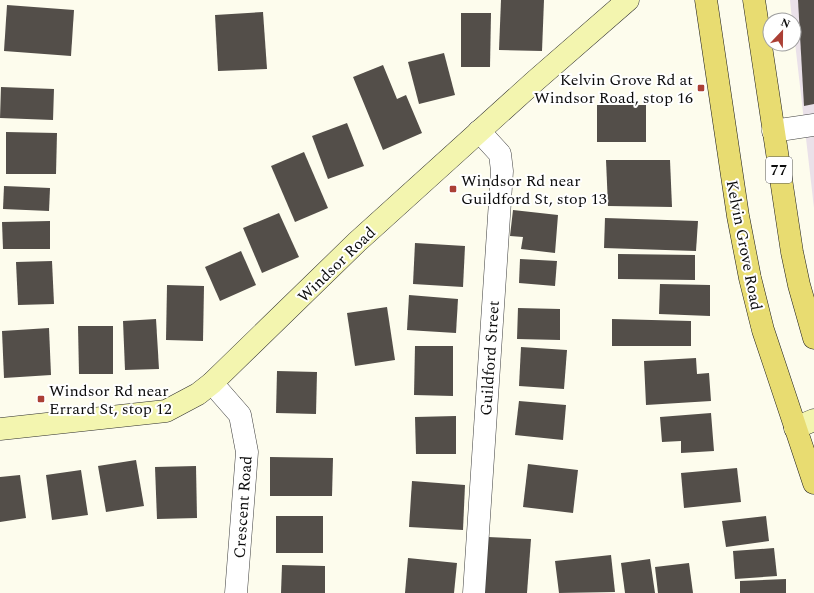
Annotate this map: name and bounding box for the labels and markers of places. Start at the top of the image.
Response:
place label: Kelvin Grove Rd at Windsor Road, stop 16 [534,68,693,110]
marker: Kelvin Grove Rd at Windsor Road, stop 16 [696,83,706,93]
place label: Windsor Rd near Guildford St, stop 13 [461,169,607,211]
marker: Windsor Rd near Guildford St, stop 13 [448,184,458,194]
place label: Windsor Rd near Errard St, stop 12 [49,379,172,421]
marker: Windsor Rd near Errard St, stop 12 [36,394,46,404]

